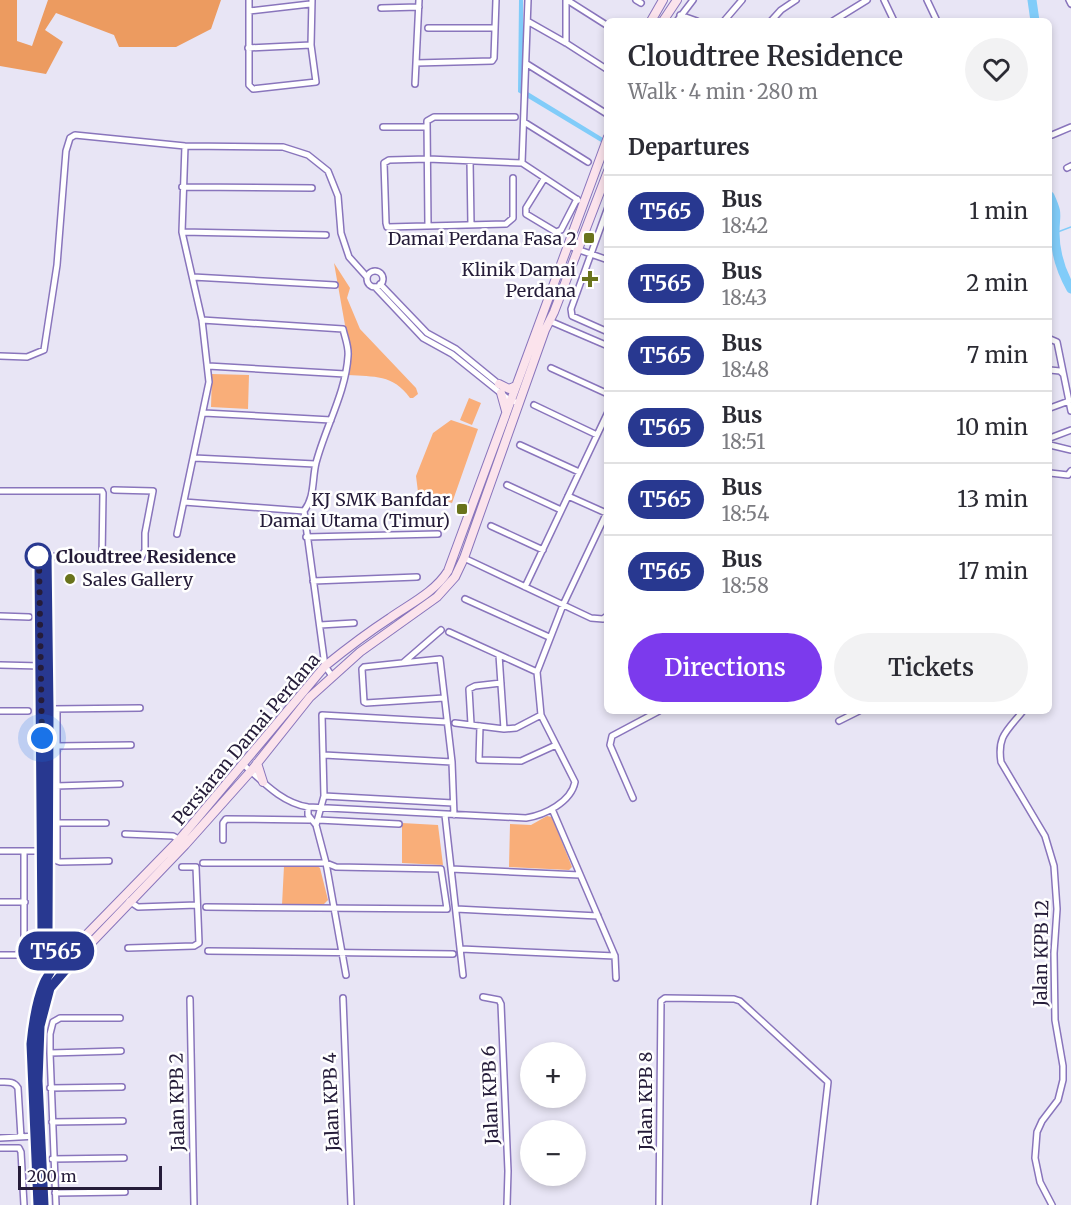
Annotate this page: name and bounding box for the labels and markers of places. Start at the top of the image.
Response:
place label: Damai Perdana Fasa 2 [388,227,577,250]
marker: Damai Perdana Fasa 2 [582,231,596,245]
place label: Klinik Damai Perdana [461,258,576,302]
marker: Klinik Damai Perdana [581,270,599,288]
place label: KJ SMK Banfdar Damai Utama (Timur) [260,488,450,532]
marker: KJ SMK Banfdar Damai Utama (Timur) [455,502,469,516]
marker: Cloudtree Residence [25,543,51,569]
place label: Cloudtree Residence [56,545,236,568]
place label: Sales Gallery [82,568,194,591]
marker: Sales Gallery [63,572,77,586]

